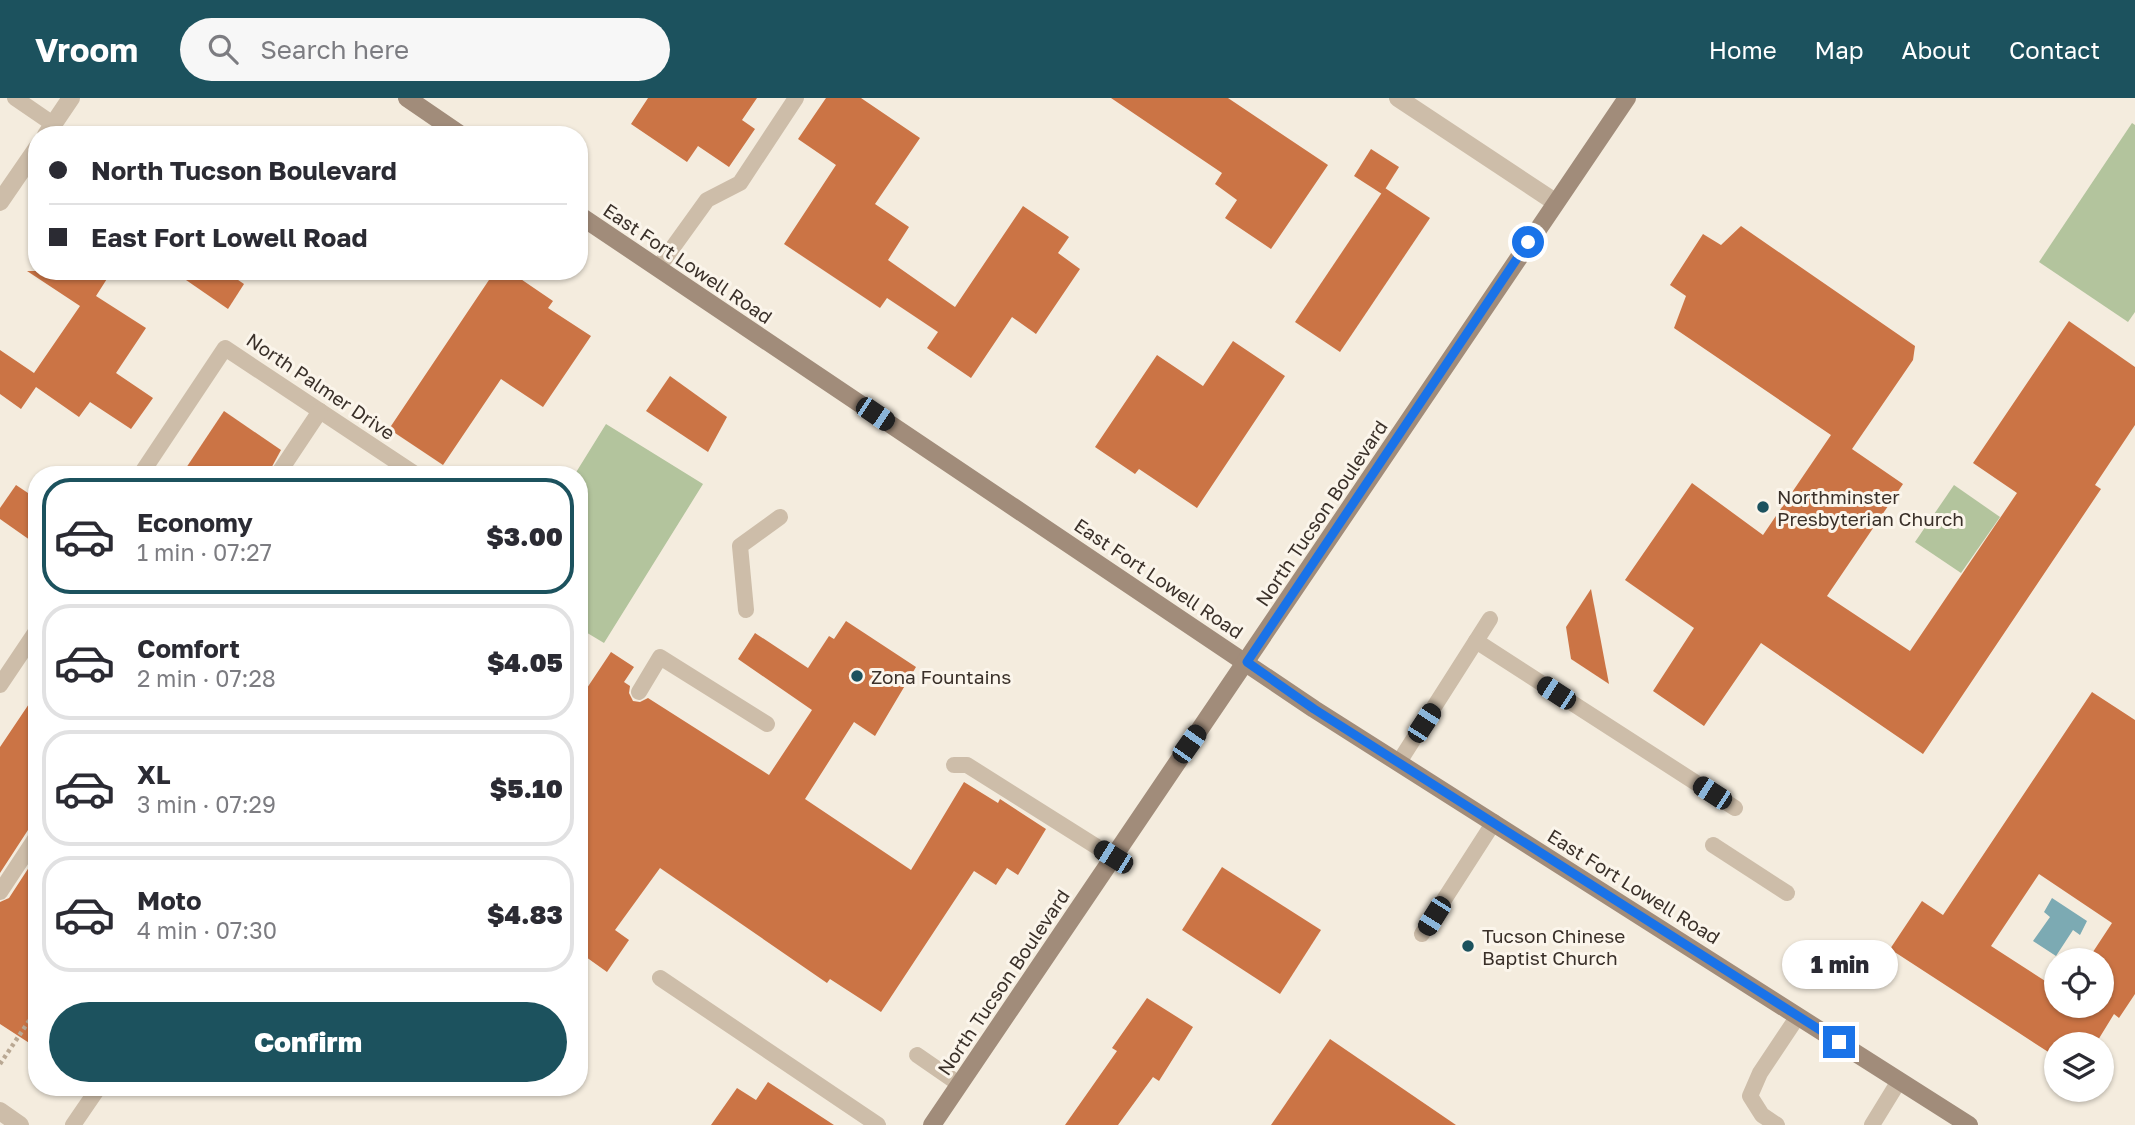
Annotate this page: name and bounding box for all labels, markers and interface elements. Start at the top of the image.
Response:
search box [180,18,670,81]
text: Vroom [35,30,138,69]
icon: search [204,30,242,68]
text: Search here [260,34,409,65]
text: Home [1709,35,1777,64]
text: Map [1815,35,1864,64]
text: About [1902,35,1971,64]
text: Contact [2009,35,2100,64]
text: North Tucson Boulevard [91,155,397,186]
street label: East Fort Lowell Road [599,198,777,328]
text: East Fort Lowell Road [91,222,367,253]
route start [1512,226,1544,258]
street label: North Palmer Drive [243,328,399,444]
car [852,394,899,434]
street label: North Tucson Boulevard [1250,416,1392,610]
place label: Northminster Presbyterian Church [1777,485,1964,530]
marker: Northminster Presbyterian Church [1755,499,1771,515]
icon: car [53,505,116,568]
text: Economy [137,507,253,538]
street label: East Fort Lowell Road [1070,513,1248,643]
text: $3.00 [486,521,563,552]
text: 1 min · 07:27 [137,538,272,566]
icon: car [53,631,116,694]
text: Comfort [137,633,240,664]
text: $4.05 [487,647,563,678]
text: 2 min · 07:28 [137,664,276,692]
place label: Zona Fountains [871,665,1011,688]
marker: Zona Fountains [849,668,865,684]
car [1533,673,1580,713]
car [1404,700,1445,746]
car [1169,721,1210,767]
icon: car [53,757,116,820]
text: XL [137,759,171,790]
text: $5.10 [490,773,563,804]
car [1689,773,1736,813]
text: 3 min · 07:29 [137,790,276,818]
street label: East Fort Lowell Road [1544,824,1724,948]
car [1090,837,1137,877]
icon: car [53,883,116,946]
text: Moto [137,885,202,916]
street label: North Tucson Boulevard [932,885,1074,1079]
car [1414,893,1455,939]
text: $4.83 [487,899,563,930]
text: 4 min · 07:30 [137,916,277,944]
place label: Tucson Chinese Baptist Church [1482,924,1625,969]
marker: Tucson Chinese Baptist Church [1460,938,1476,954]
callout: 1 min [1781,940,1897,990]
map controls [2044,948,2114,1102]
button: locate [2044,948,2114,1018]
text: 1 min [1811,950,1869,978]
button: Confirm [49,1002,567,1082]
route end [1823,1026,1855,1058]
button: layers [2044,1032,2114,1102]

